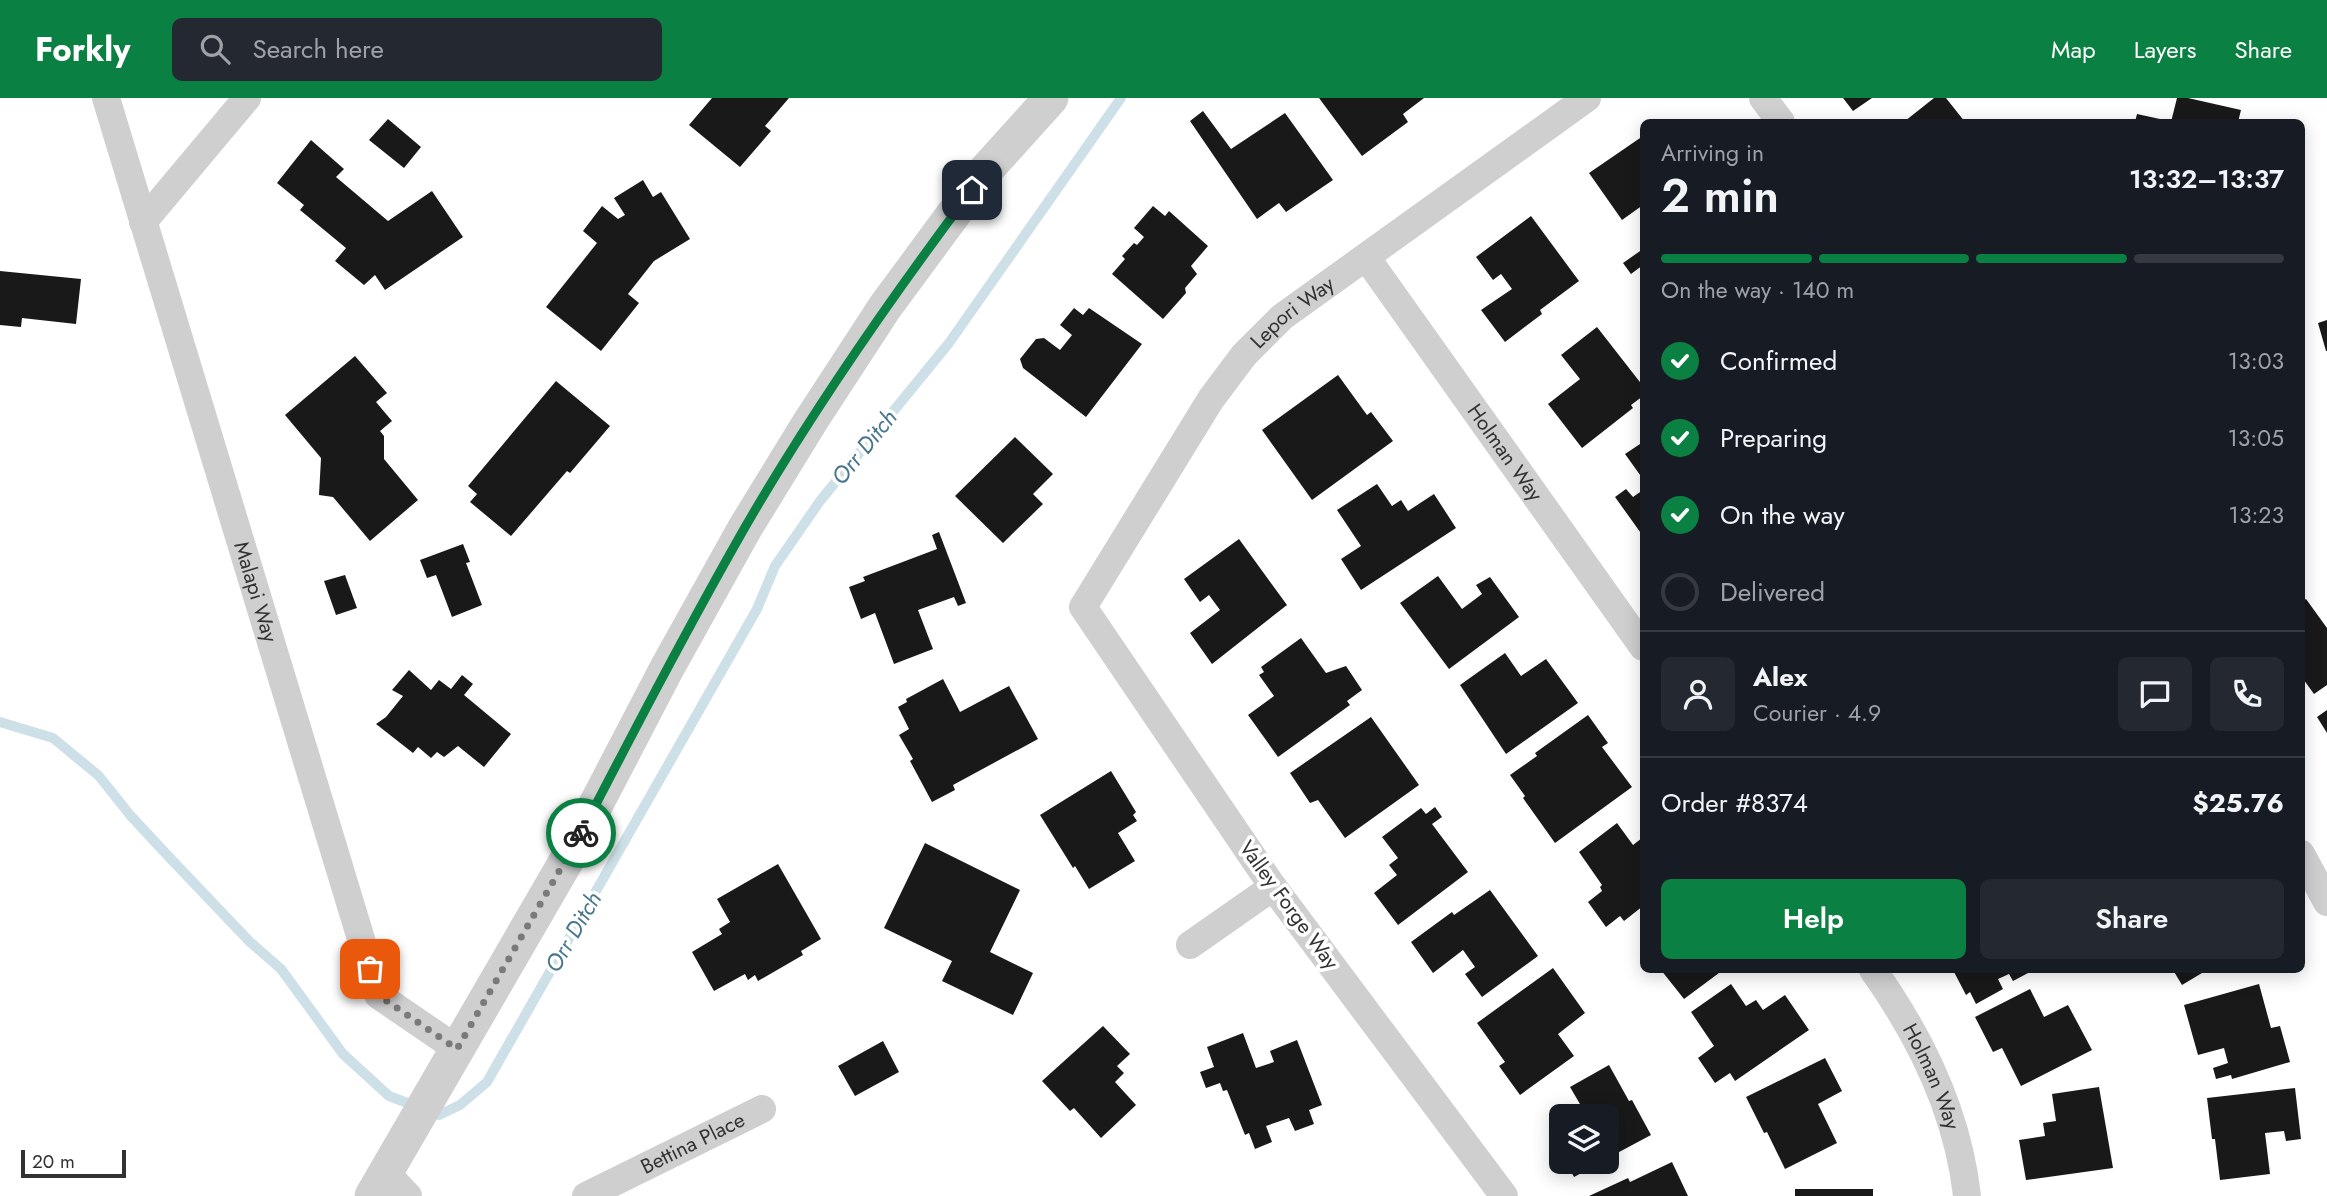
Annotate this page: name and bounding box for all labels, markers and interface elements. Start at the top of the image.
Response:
search box [172,18,662,81]
text: Forkly [35,26,130,73]
icon: search [196,30,234,68]
text: Search here [252,30,384,68]
text: Map [2051,32,2096,67]
text: Layers [2134,32,2196,67]
text: Share [2234,32,2292,67]
text: Arriving in [1661,136,1764,170]
pin [942,160,1002,220]
text: 13:32–13:37 [2129,160,2284,198]
text: 2 min [1661,163,1779,229]
icon: home [953,171,991,209]
street label: Lepori Way [1243,269,1341,356]
text: On the way · 140 m [1661,273,1854,307]
icon: check [1661,342,1699,380]
text: Confirmed [1720,342,1837,380]
text: 13:03 [2228,344,2284,378]
street label: Holman Way [1460,398,1550,508]
water label: Orr Ditch [823,402,905,492]
icon: check [1661,419,1699,457]
text: Preparing [1720,419,1827,457]
text: 13:05 [2227,421,2284,455]
icon: check [1661,496,1699,534]
text: On the way [1720,496,1845,534]
text: 13:23 [2229,498,2284,532]
street label: Malapi Way [226,538,285,647]
text: Delivered [1720,573,1825,611]
button: person [1661,657,1735,731]
button: chat [2118,657,2192,731]
button: phone [2210,657,2284,731]
text: Alex [1753,658,1807,696]
text: Courier · 4.9 [1753,696,1881,730]
text: Order #8374 [1661,784,1808,822]
text: $25.76 [2193,784,2284,822]
courier [546,798,616,868]
icon: bike [562,814,600,852]
street label: Valley Forge Way [1232,834,1346,976]
button: Help [1661,879,1966,959]
button: Share [1980,879,2284,959]
water label: Orr Ditch [536,885,610,979]
pin [340,939,400,999]
icon: bag [351,950,389,988]
street label: Holman Way [1895,1018,1968,1134]
map controls [1549,1104,1619,1174]
button: layers [1549,1104,1619,1174]
street label: Bettina Place [635,1105,750,1182]
scale bar [21,1147,126,1179]
text: 20 m [32,1148,75,1175]

